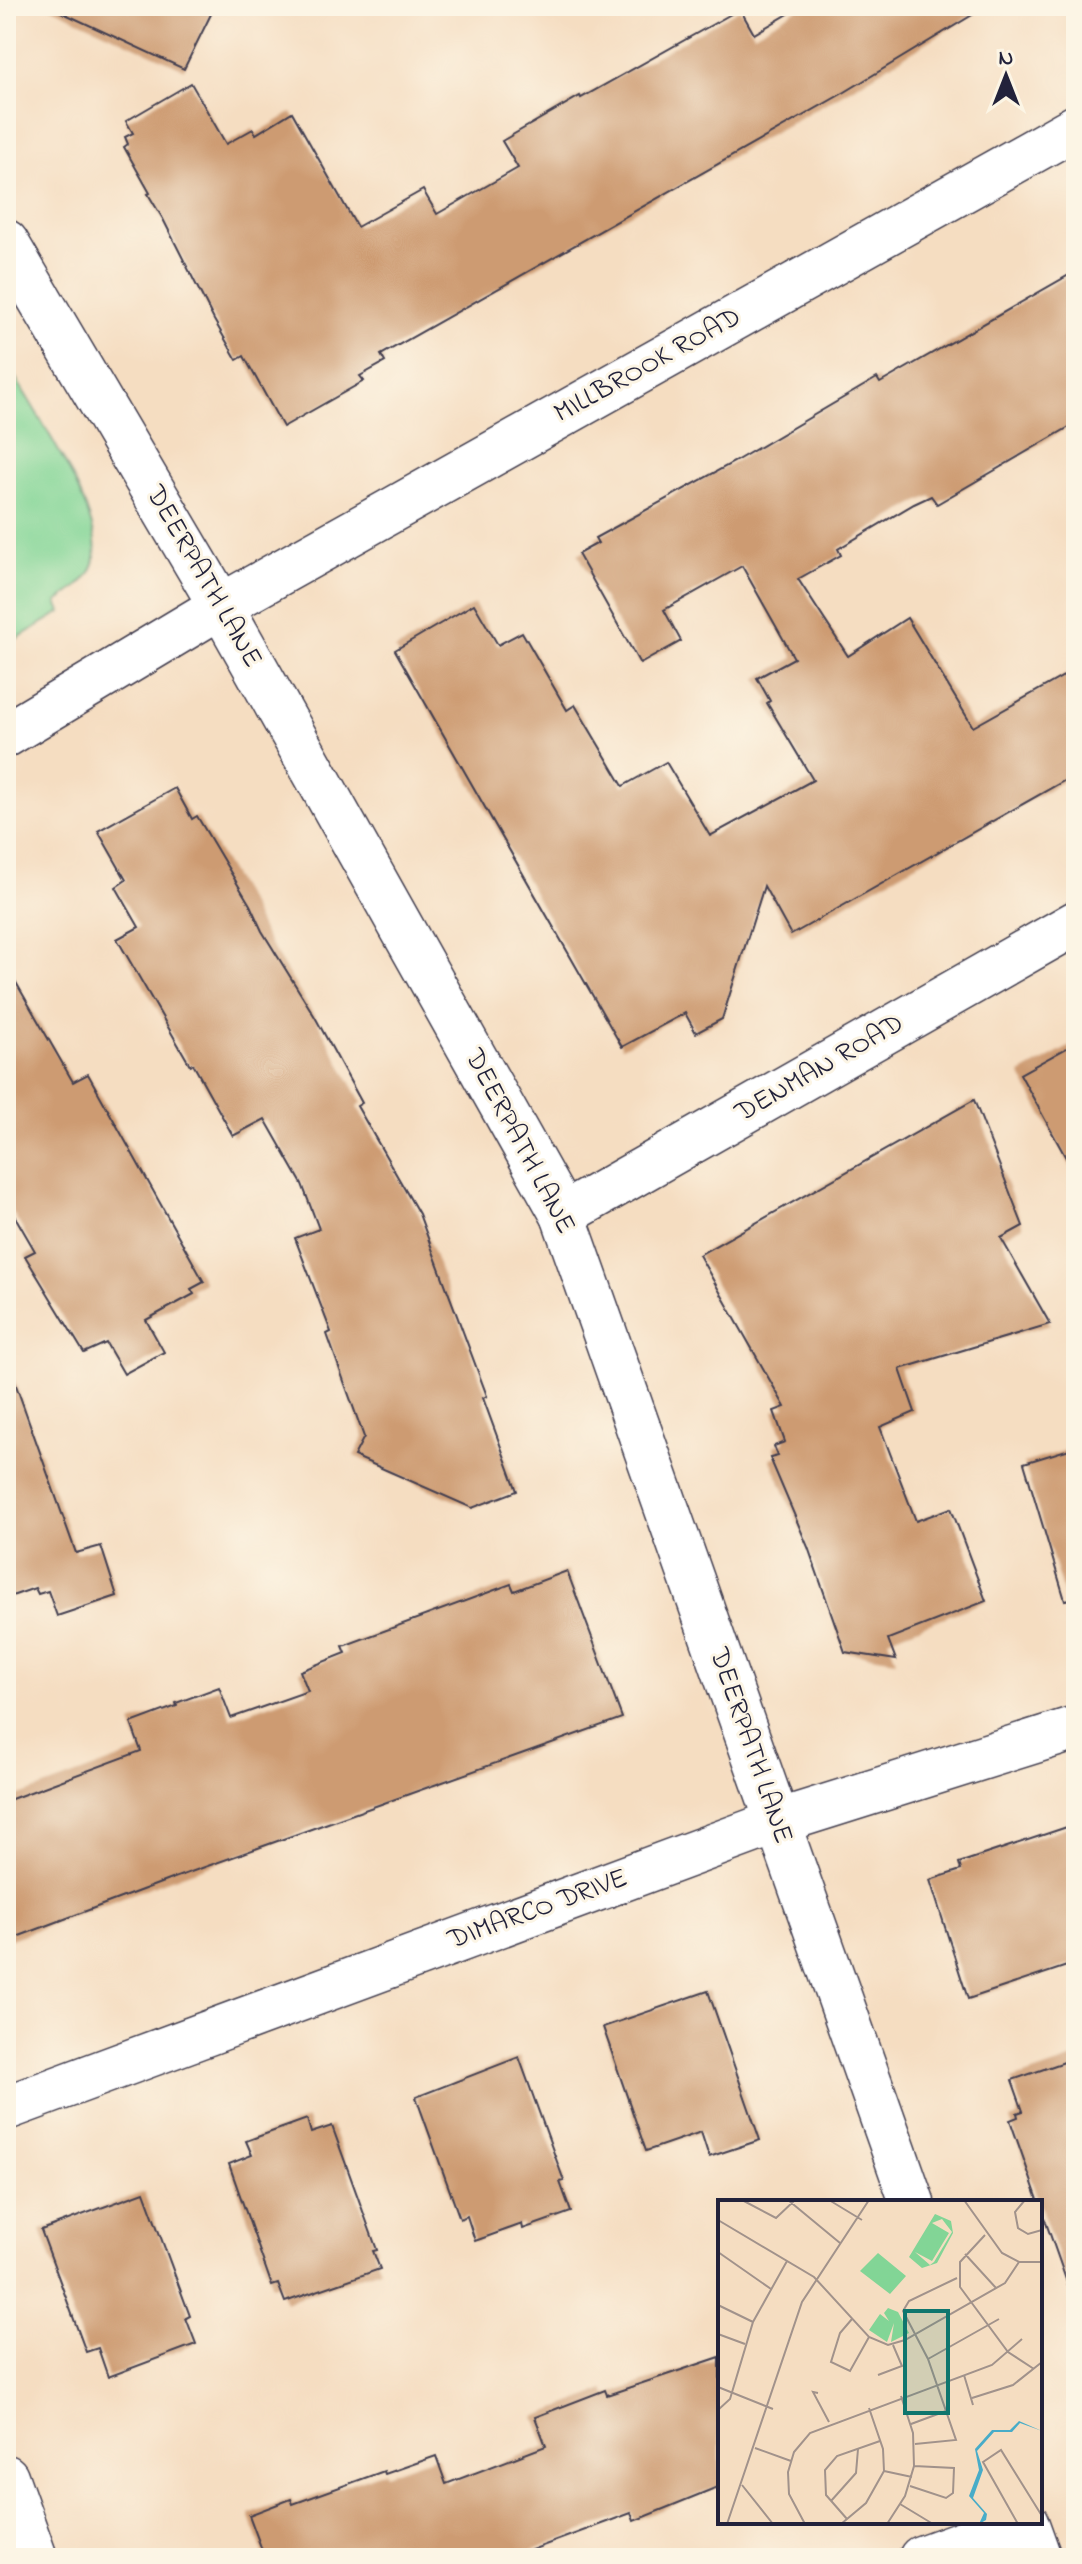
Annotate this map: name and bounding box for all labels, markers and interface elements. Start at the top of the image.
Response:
north arrow [966,36,1046,116]
text: N [999,43,1013,75]
street label: MILLBROOK ROAD [547,298,749,434]
street label: DEERPATH LANE [134,477,272,676]
street label: DENMAN ROAD [727,1004,912,1134]
street label: DEERPATH LANE [452,1041,585,1242]
street label: DEERPATH LANE [697,1642,803,1849]
street label: DIMARCO DRIVE [442,1859,633,1962]
inset map [718,2200,1042,2524]

